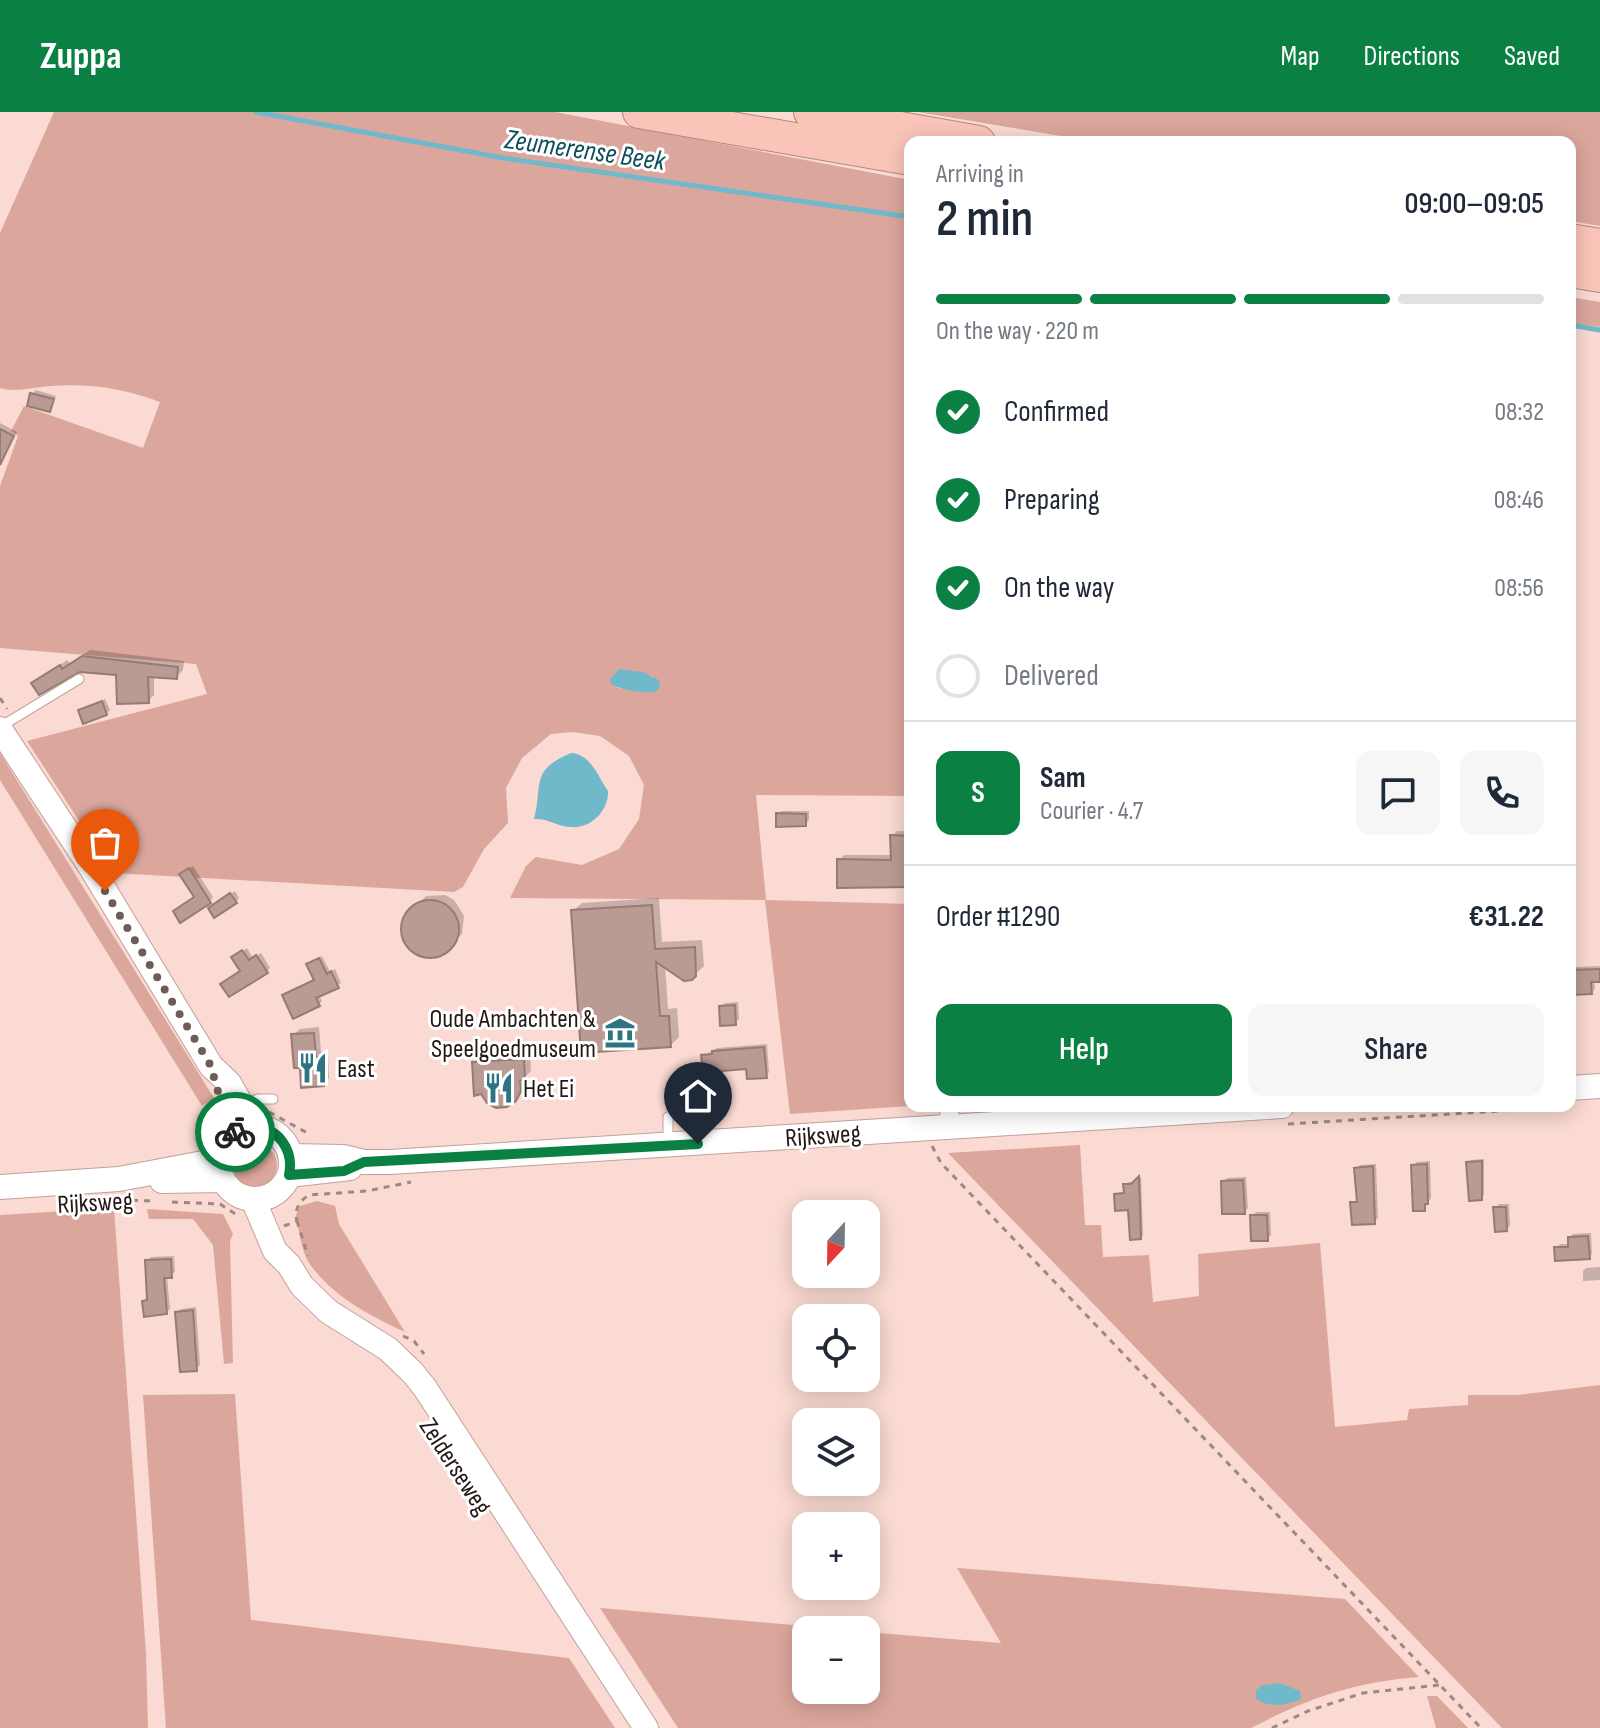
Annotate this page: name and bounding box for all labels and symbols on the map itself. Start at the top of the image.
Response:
water label: Zeumerense Beek [502,123,669,178]
pin [71,809,139,891]
place label: Oude Ambachten & Speelgoedmuseum [430,1004,596,1065]
museum icon: Oude Ambachten & Speelgoedmuseum [603,1016,637,1050]
restaurant icon: East [296,1051,330,1085]
place label: East [337,1054,375,1085]
pin [664,1062,732,1144]
restaurant icon: Het Ei [482,1071,516,1105]
place label: Het Ei [523,1074,574,1105]
courier [195,1092,275,1172]
street label: Rijksweg [784,1118,862,1155]
street label: Rijksweg [56,1186,134,1221]
north arrow [792,1200,880,1288]
street label: Zelderseweg [412,1413,497,1521]

